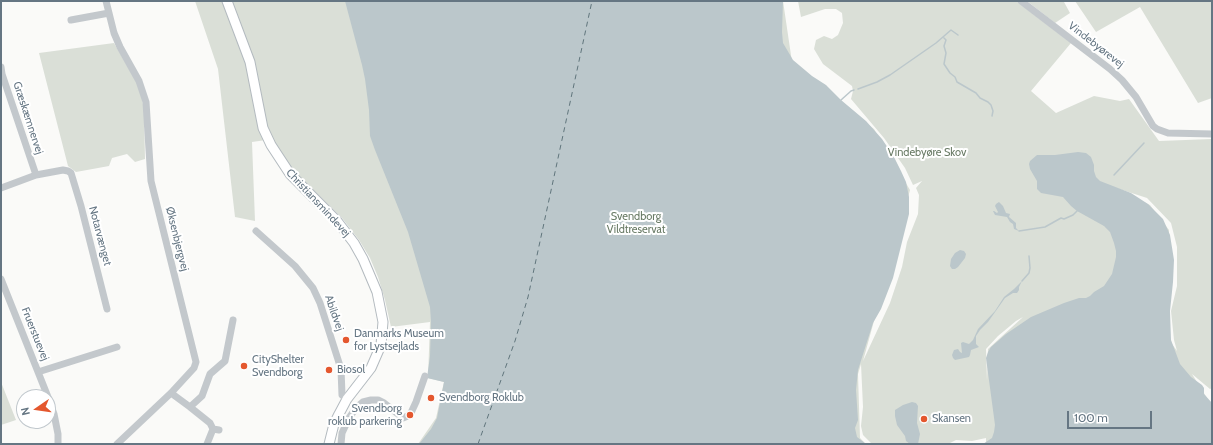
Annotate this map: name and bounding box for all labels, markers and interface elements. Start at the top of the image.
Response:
street label: Vindebyørevej [1066,19,1126,71]
street label: Græskæmnervej [10,80,46,156]
park label: Vindebyøre Skov [888,146,966,160]
street label: Christiansmindevej [283,166,353,240]
street label: Notarvænget [86,205,114,267]
street label: Øksenbjergvej [163,205,191,273]
park label: Svendborg Vildtreservat [607,210,665,236]
street label: Abildvej [322,293,346,333]
street label: Fruerstuevej [18,305,52,363]
place label: Danmarks Museum for Lystsejlads [354,327,444,353]
marker: Danmarks Museum for Lystsejlads [341,335,351,345]
place label: CityShelter Svendborg [252,353,304,379]
marker: CityShelter Svendborg [239,361,249,371]
place label: Biosol [337,363,365,377]
marker: Biosol [324,365,334,375]
north arrow [16,389,56,429]
place label: Svendborg Roklub [439,391,524,405]
marker: Svendborg Roklub [426,393,436,403]
place label: Svendborg roklub parkering [328,402,402,428]
scale bar [1069,403,1154,429]
text: N [18,406,33,417]
marker: Svendborg roklub parkering [405,410,415,420]
text: 100 m [1074,410,1108,425]
place label: Skansen [932,412,971,426]
marker: Skansen [919,414,929,424]

